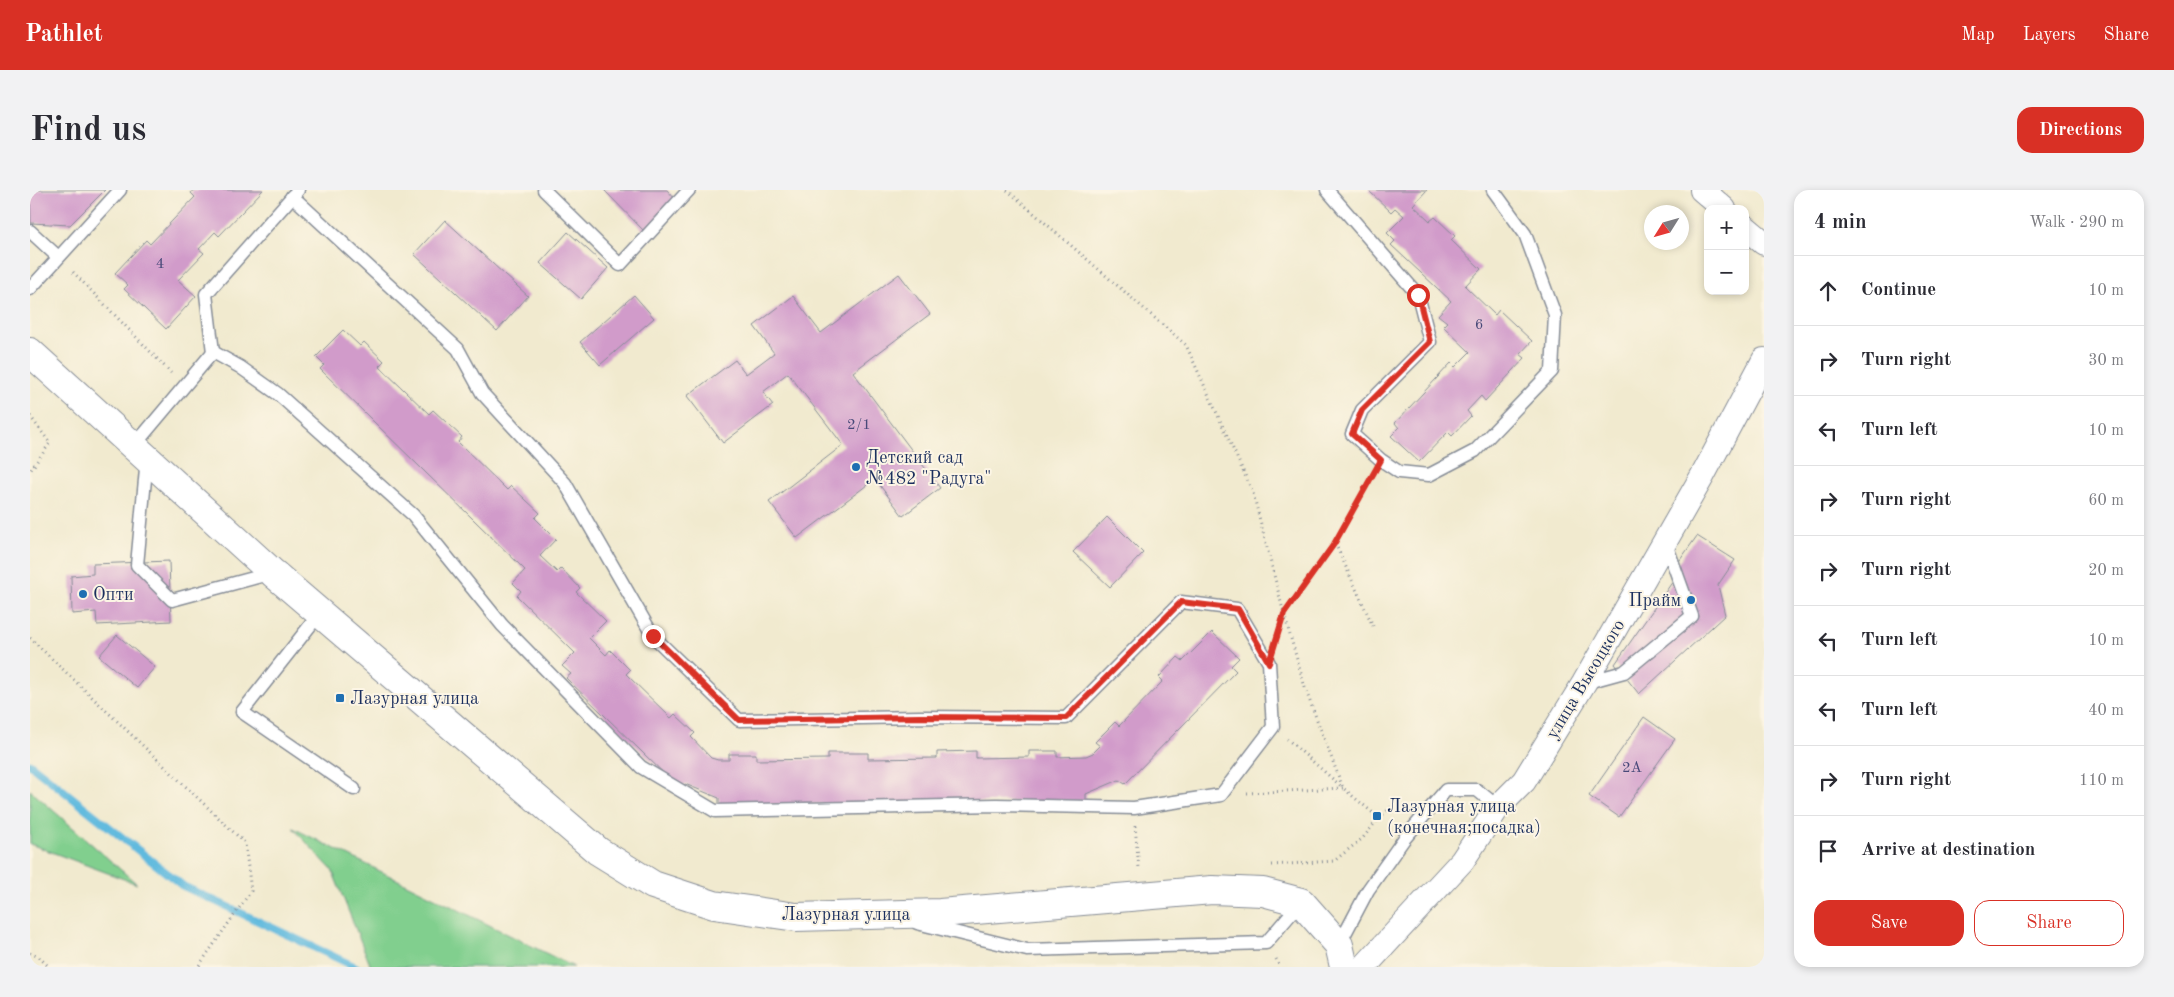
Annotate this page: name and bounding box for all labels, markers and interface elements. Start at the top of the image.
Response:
text: Pathlet [25,23,103,47]
text: Map [1961,26,1995,44]
text: Layers [2023,26,2075,44]
text: Share [2103,26,2149,44]
button: Directions [2017,107,2144,153]
text: Find us [30,113,146,148]
north arrow [1644,205,1689,250]
map controls [1704,205,1749,295]
button: + [1704,205,1749,250]
text: 4 min [1814,212,1867,233]
text: Walk · 290 m [2029,215,2124,231]
button: − [1704,250,1749,295]
house number: 4 [156,257,164,272]
icon: ahead [1814,277,1842,305]
text: Continue [1861,281,1936,300]
text: 10 m [2088,283,2124,299]
route start [1407,284,1430,307]
house number: 6 [1475,318,1483,333]
icon: right [1814,347,1842,375]
text: Turn right [1861,351,1951,370]
text: 30 m [2088,353,2124,369]
icon: left [1814,417,1842,445]
house number: 2/1 [847,418,871,433]
text: Turn left [1861,421,1938,440]
text: 10 m [2088,423,2124,439]
place label: Детский сад №482 "Радуга" [866,449,991,488]
marker: Детский сад №482 "Радуга" [850,461,862,473]
icon: right [1814,487,1842,515]
text: Turn right [1861,491,1951,510]
text: 60 m [2088,493,2124,509]
icon: right [1814,557,1842,585]
text: Turn right [1861,561,1951,580]
text: 20 m [2088,563,2124,579]
place label: Опти [93,586,134,604]
marker: Опти [77,588,89,600]
place label: Прайм [1629,592,1681,610]
marker: Прайм [1685,594,1697,606]
street label: улица Высоцкого [1543,617,1629,742]
route end [642,625,665,648]
icon: left [1814,627,1842,655]
text: Turn left [1861,631,1938,650]
text: 10 m [2088,633,2124,649]
place label: Лазурная улица [350,690,479,708]
marker: Лазурная улица [334,692,346,704]
icon: left [1814,697,1842,725]
text: Turn left [1861,701,1938,720]
text: 40 m [2088,703,2124,719]
house number: 2А [1622,761,1643,776]
icon: right [1814,767,1842,795]
text: Turn right [1861,771,1951,790]
text: 110 m [2079,773,2124,789]
place label: Лазурная улица (конечная;посадка) [1387,798,1541,837]
marker: Лазурная улица (конечная;посадка) [1371,810,1383,822]
icon: arrive [1814,837,1842,865]
text: Arrive at destination [1861,841,2035,860]
button: Save [1814,900,1964,946]
button: Share [1974,900,2124,946]
street label: Лазурная улица [782,906,910,924]

